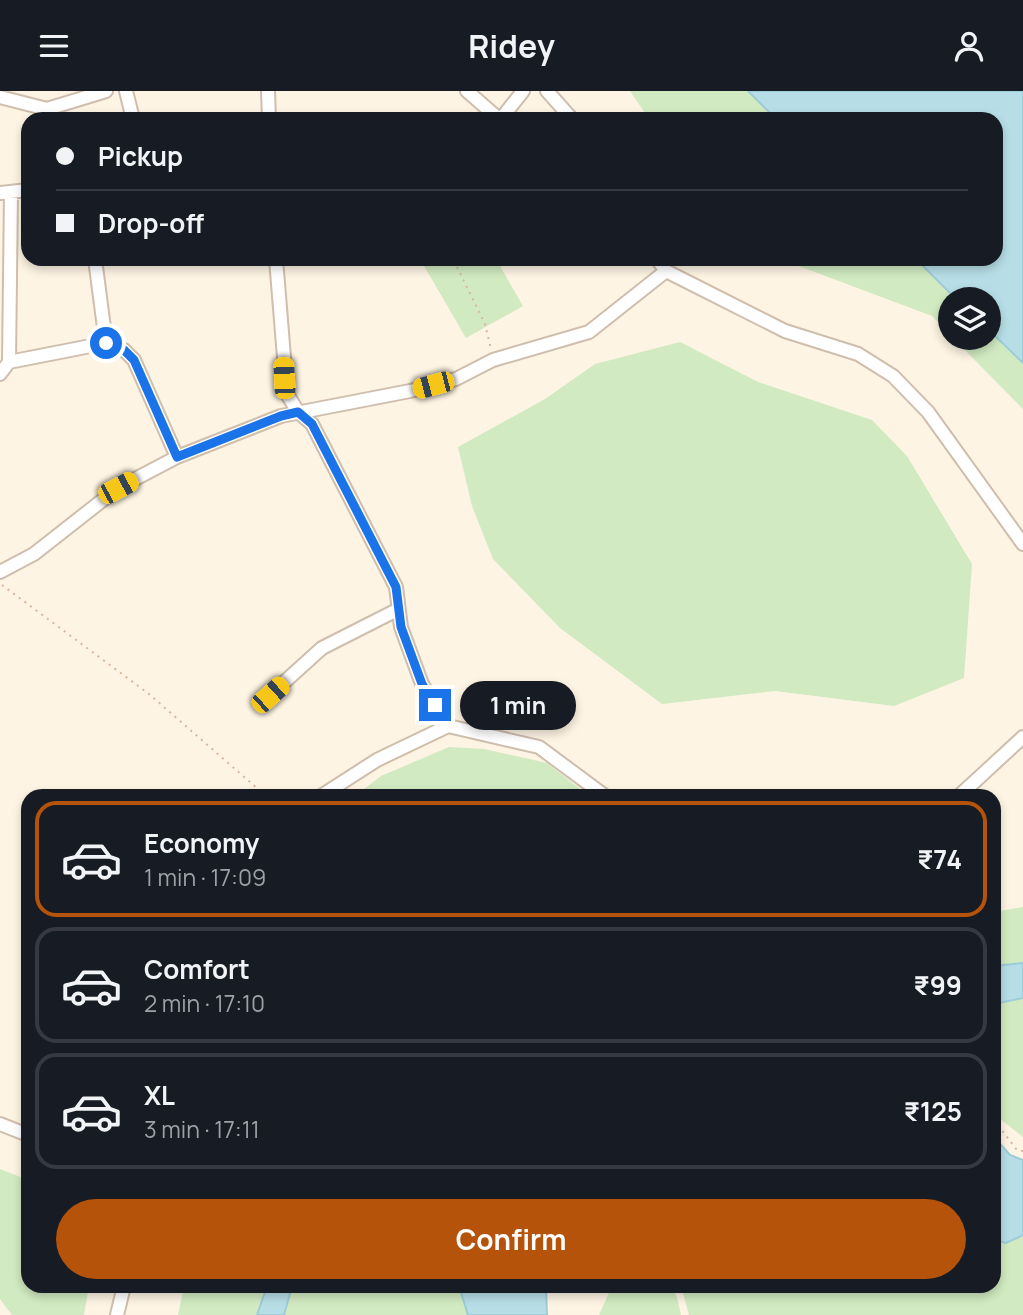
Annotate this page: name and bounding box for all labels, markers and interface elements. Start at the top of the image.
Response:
text: Ridey [468,24,555,68]
icon: menu [35,27,73,65]
icon: person [950,27,988,65]
text: Pickup [98,138,183,174]
text: Drop-off [98,205,204,241]
map controls [938,287,1001,350]
button: layers [938,287,1001,350]
route start [90,327,122,359]
car [273,356,296,400]
car [410,369,457,401]
car [95,469,142,507]
car [248,673,293,717]
callout: 1 min [460,681,575,729]
route end [419,689,451,721]
text: 1 min [490,689,546,721]
text: Economy [144,825,259,861]
icon: car [60,828,123,891]
text: ₹74 [917,841,962,877]
text: 1 min · 17:09 [144,861,266,893]
text: Comfort [144,951,250,987]
icon: car [60,954,123,1017]
text: ₹99 [914,967,962,1003]
text: 2 min · 17:10 [144,987,265,1019]
text: XL [144,1077,175,1113]
icon: car [60,1080,123,1143]
text: ₹125 [904,1093,962,1129]
text: 3 min · 17:11 [144,1113,260,1145]
button: Confirm [56,1199,966,1279]

